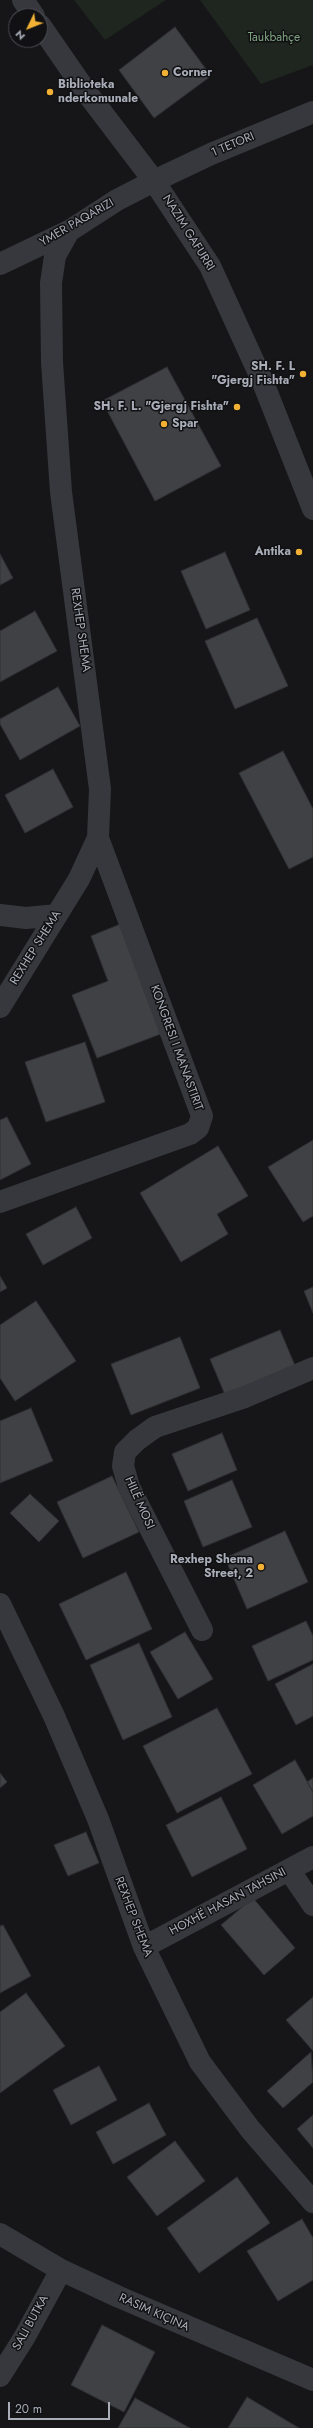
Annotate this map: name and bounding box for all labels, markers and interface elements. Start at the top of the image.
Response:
north arrow [8,8,48,48]
text: N [11,27,29,44]
park label: Taukbahçe [248,31,300,45]
place label: Corner [173,66,212,80]
marker: Corner [160,68,170,78]
place label: Biblioteka nderkomunale [58,78,138,106]
marker: Biblioteka nderkomunale [45,87,55,97]
street label: 1 TETORI [209,130,257,160]
street label: NAZIM GAFURRI [159,192,217,274]
street label: YMER PAQARIZI [37,196,117,250]
place label: SH. F. L "Gjergj Fishta" [211,360,295,388]
marker: SH. F. L "Gjergj Fishta" [298,369,308,379]
place label: SH. F. L. "Gjergj Fishta" [93,400,229,414]
marker: SH. F. L. "Gjergj Fishta" [232,402,242,412]
place label: Spar [172,417,198,431]
marker: Spar [159,419,169,429]
place label: Antika [255,545,291,559]
marker: Antika [294,547,304,557]
street label: REXHEP SHEMA [67,587,93,673]
street label: REXHEP SHEMA [7,908,65,988]
street label: KONGRESI I MANASTIRIT [147,983,205,1113]
street label: HILË MOSI [121,1475,157,1531]
place label: Rexhep Shema Street, 2 [170,1553,253,1581]
marker: Rexhep Shema Street, 2 [256,1562,266,1572]
street label: HOXHË HASAN TAHSINI [167,1865,289,1939]
street label: REXHEP SHEMA [111,1875,155,1959]
street label: RASIM KIÇINA [117,2291,191,2335]
street label: SALI BUTKA [10,2293,52,2353]
scale bar [10,2394,112,2420]
text: 20 m [15,2400,42,2418]

